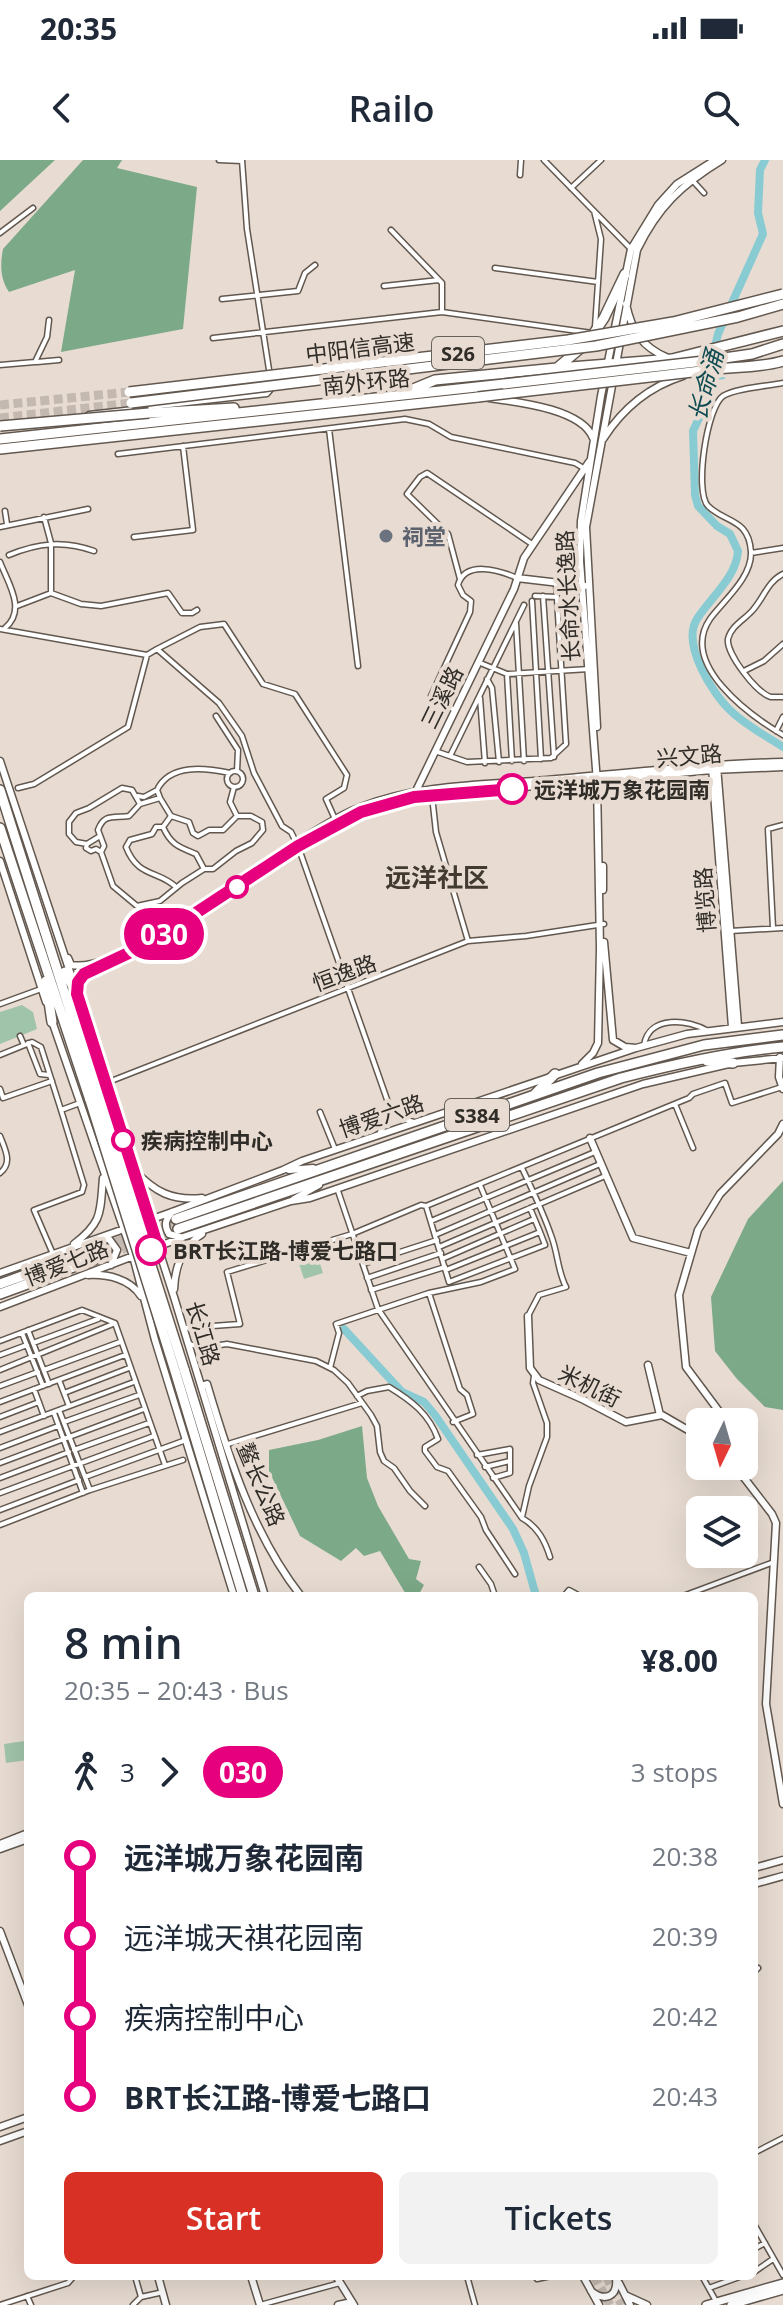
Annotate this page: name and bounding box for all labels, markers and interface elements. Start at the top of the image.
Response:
text: 20:35 [40,8,117,49]
text: Railo [349,84,434,133]
icon: back [40,86,84,130]
icon: search [699,86,743,130]
street label: 中阳信高速 [304,325,416,369]
road number: S26 [432,337,484,369]
water label: 长命涌 [680,343,731,424]
street label: 南外环路 [321,361,411,401]
place label: 祠堂 [402,521,446,551]
marker: 祠堂 [377,527,395,545]
street label: 长命水长逸路 [549,529,585,663]
street label: 三溪路 [413,661,469,733]
street label: 兴文路 [655,737,723,773]
marker: 远洋城万象花园南 [497,774,527,804]
place label: 远洋城万象花园南 [534,774,710,804]
district label: 远洋社区 [385,859,489,895]
street label: 博览路 [687,866,721,934]
unlabelled marker [226,876,248,898]
line badge: 030 [118,908,210,960]
text: 030 [140,915,188,953]
street label: 恒逸路 [308,947,380,997]
street label: 博爱六路 [335,1086,427,1144]
road number: S384 [445,1099,509,1131]
place label: 疾病控制中心 [141,1125,273,1155]
marker: 疾病控制中心 [112,1129,134,1151]
street label: 博爱七路 [20,1232,112,1292]
marker: BRT长江路-博爱七路口 [136,1235,166,1265]
place label: BRT长江路-博爱七路口 [173,1235,398,1265]
street label: 长江路 [180,1297,228,1369]
street label: 米机街 [554,1357,626,1413]
north arrow [686,1408,758,1480]
map controls [686,1408,758,1568]
street label: 鳌长公路 [231,1438,293,1530]
button: layers [686,1496,758,1568]
text: 8 min [64,1612,183,1672]
text: ¥8.00 [641,1640,718,1681]
text: 20:35 – 20:43 · Bus [64,1672,289,1708]
icon: walk [64,1750,108,1794]
icon: forward [147,1750,191,1794]
text: 030 [219,1753,267,1791]
text: 3 [120,1754,135,1790]
text: 3 stops [631,1754,718,1790]
text: 远洋城万象花园南 [124,1837,364,1878]
text: 20:38 [652,1838,718,1874]
text: 远洋城天祺花园南 [124,1917,364,1958]
text: 20:39 [652,1918,718,1954]
text: 疾病控制中心 [124,1997,304,2038]
text: 20:42 [652,1998,718,2034]
text: BRT长江路-博爱七路口 [124,2077,431,2118]
text: 20:43 [652,2078,718,2114]
button: Start [64,2172,383,2264]
button: Tickets [399,2172,718,2264]

